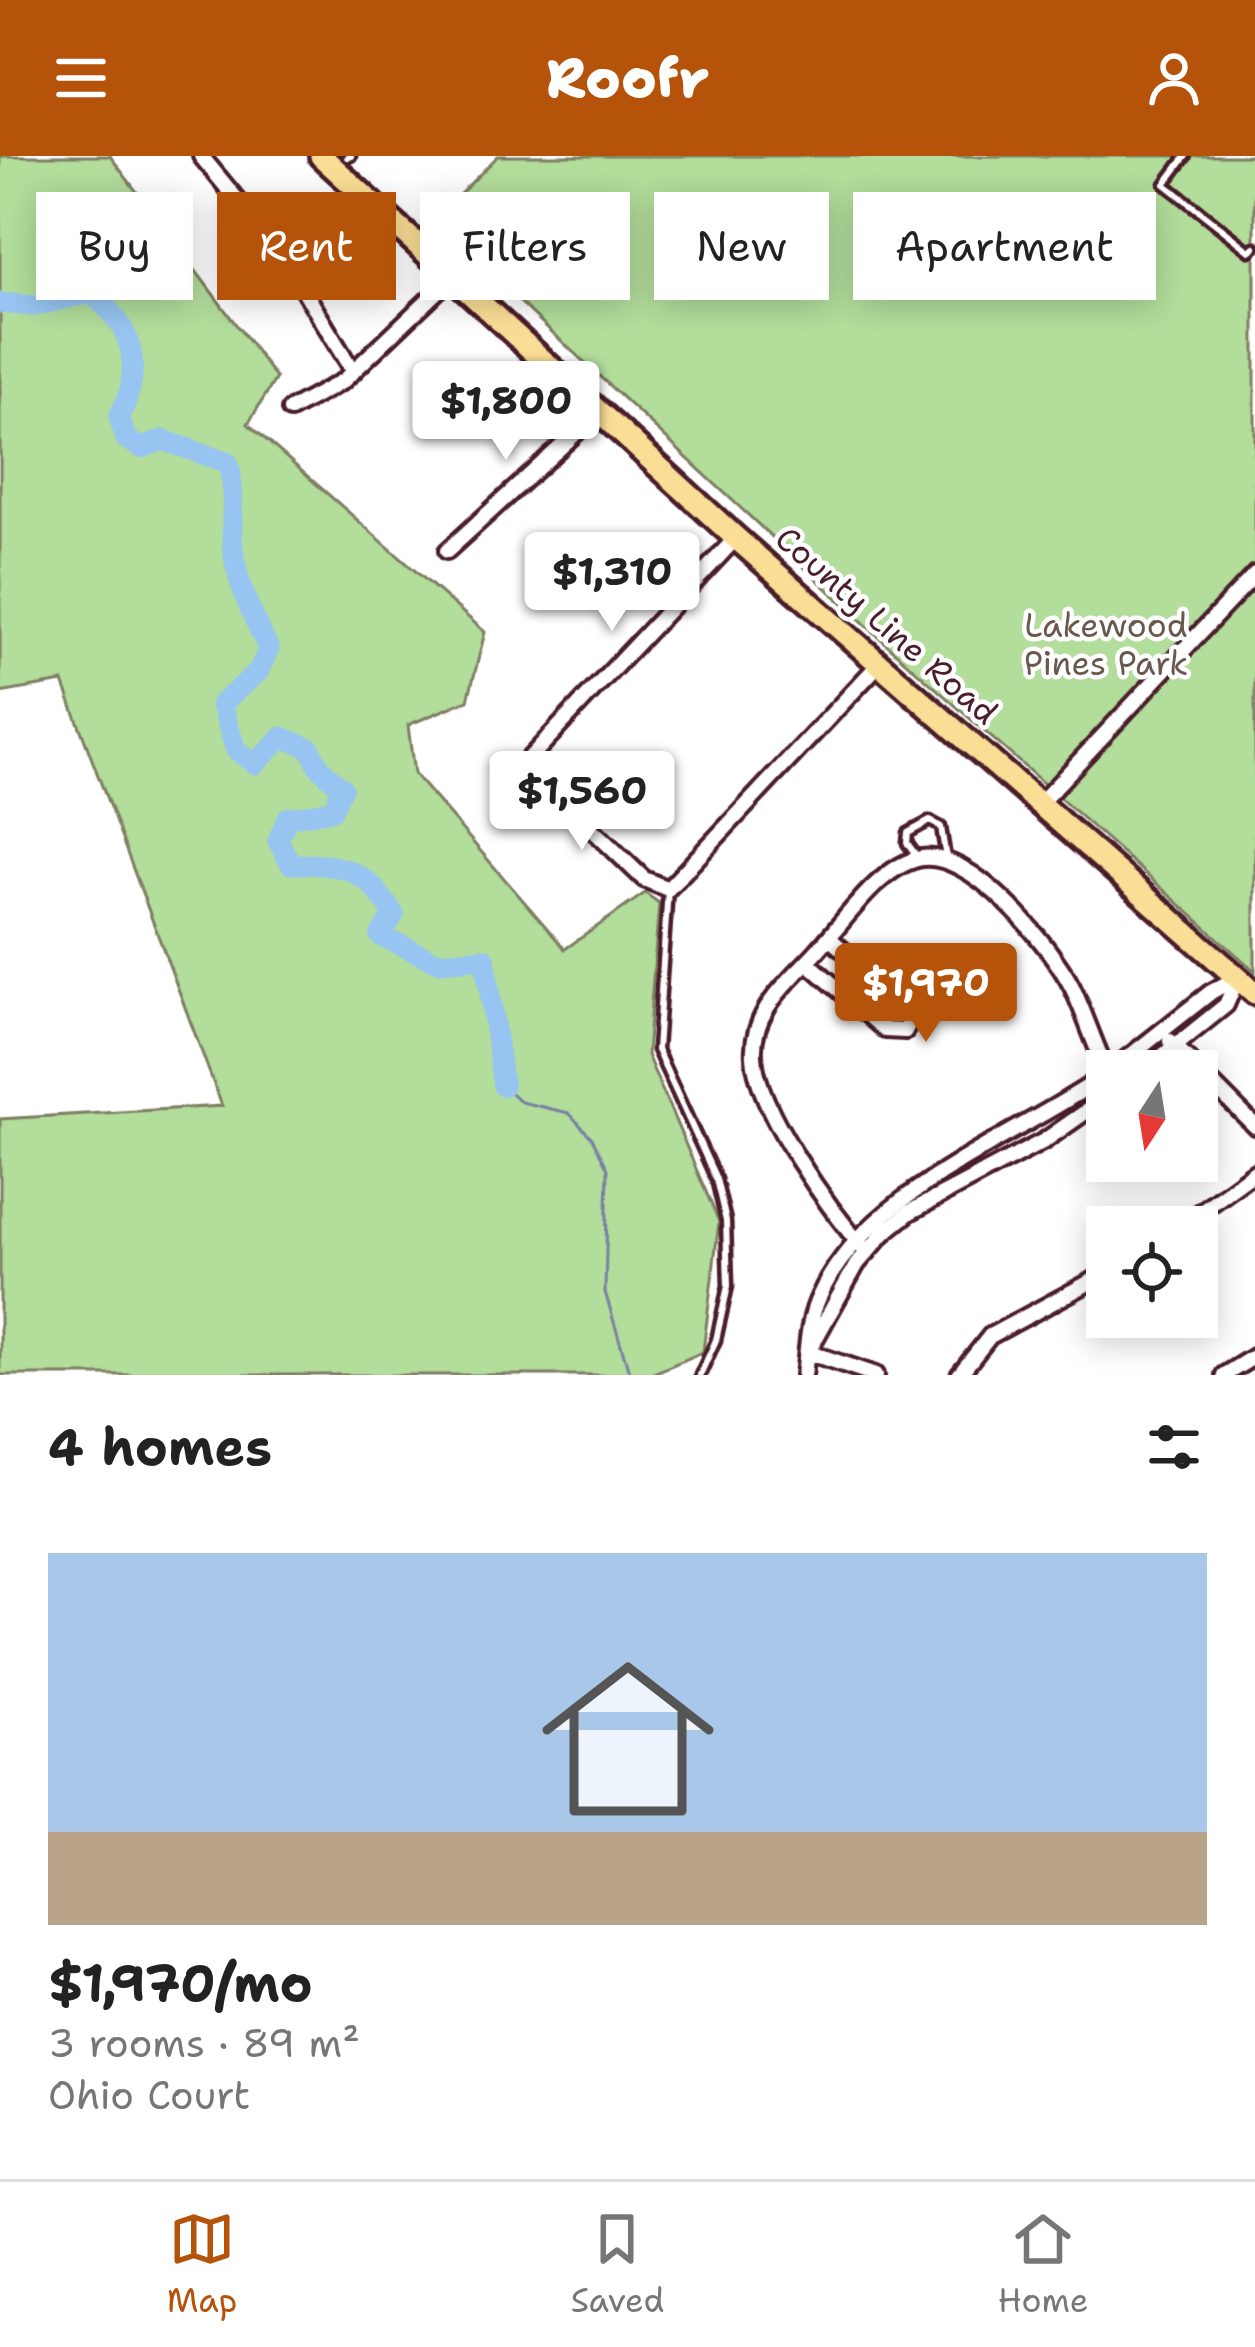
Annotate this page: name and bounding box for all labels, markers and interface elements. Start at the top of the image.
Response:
text: Roofr [546,42,709,114]
icon: menu [48,45,114,111]
icon: person [1141,45,1207,111]
chip: Buy [36,192,193,300]
chip: Rent [217,192,396,300]
chip: Filters [420,192,630,300]
chip: New [654,192,829,300]
chip: Apartment [853,192,1156,300]
pin: $1,800 [408,361,604,463]
text: $1,800 [439,374,573,426]
street label: County Line Road [766,516,1008,735]
pin: $1,310 [514,532,710,634]
text: $1,310 [552,545,673,597]
park label: Lakewood Pines Park [1024,603,1188,686]
pin: $1,560 [484,751,680,853]
text: $1,560 [517,764,647,816]
pin: $1,970 [828,943,1024,1045]
text: $1,970 [862,956,990,1008]
north arrow [1086,1050,1218,1182]
map controls [1086,1050,1218,1338]
button: locate [1086,1206,1218,1338]
text: 4 homes [48,1413,272,1481]
icon: filters [1141,1414,1207,1480]
icon: home [520,1631,736,1847]
text: $1,970/mo [48,1949,313,2017]
text: 3 rooms · 89 m² [48,2017,360,2069]
text: Ohio Court [48,2069,250,2121]
tab: Map [167,2206,237,2323]
tab: Saved [571,2206,664,2323]
tab: Home [998,2206,1088,2323]

